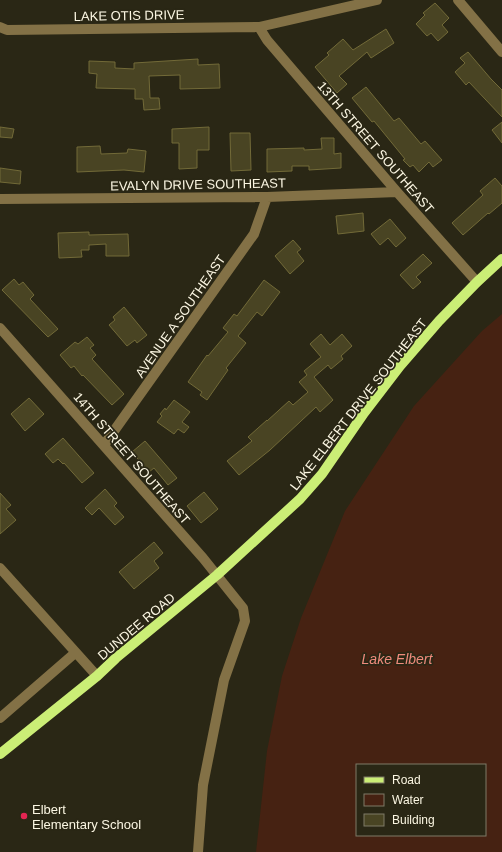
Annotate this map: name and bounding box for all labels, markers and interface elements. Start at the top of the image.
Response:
street label: LAKE OTIS DRIVE [74,7,185,24]
street label: 13TH STREET SOUTHEAST [314,78,437,216]
street label: EVALYN DRIVE SOUTHEAST [110,175,286,194]
street label: AVENUE A SOUTHEAST [132,252,229,381]
street label: LAKE ELBERT DRIVE SOUTHEAST [287,316,430,493]
street label: 14TH STREET SOUTHEAST [70,389,193,527]
street label: DUNDEE ROAD [95,590,178,663]
water label: Lake Elbert [362,651,434,667]
legend [356,764,486,836]
text: Road [392,773,421,787]
text: Water [392,793,424,807]
place label: Elbert Elementary School [32,802,141,832]
marker: Elbert Elementary School [19,811,29,821]
text: Building [392,813,435,827]

